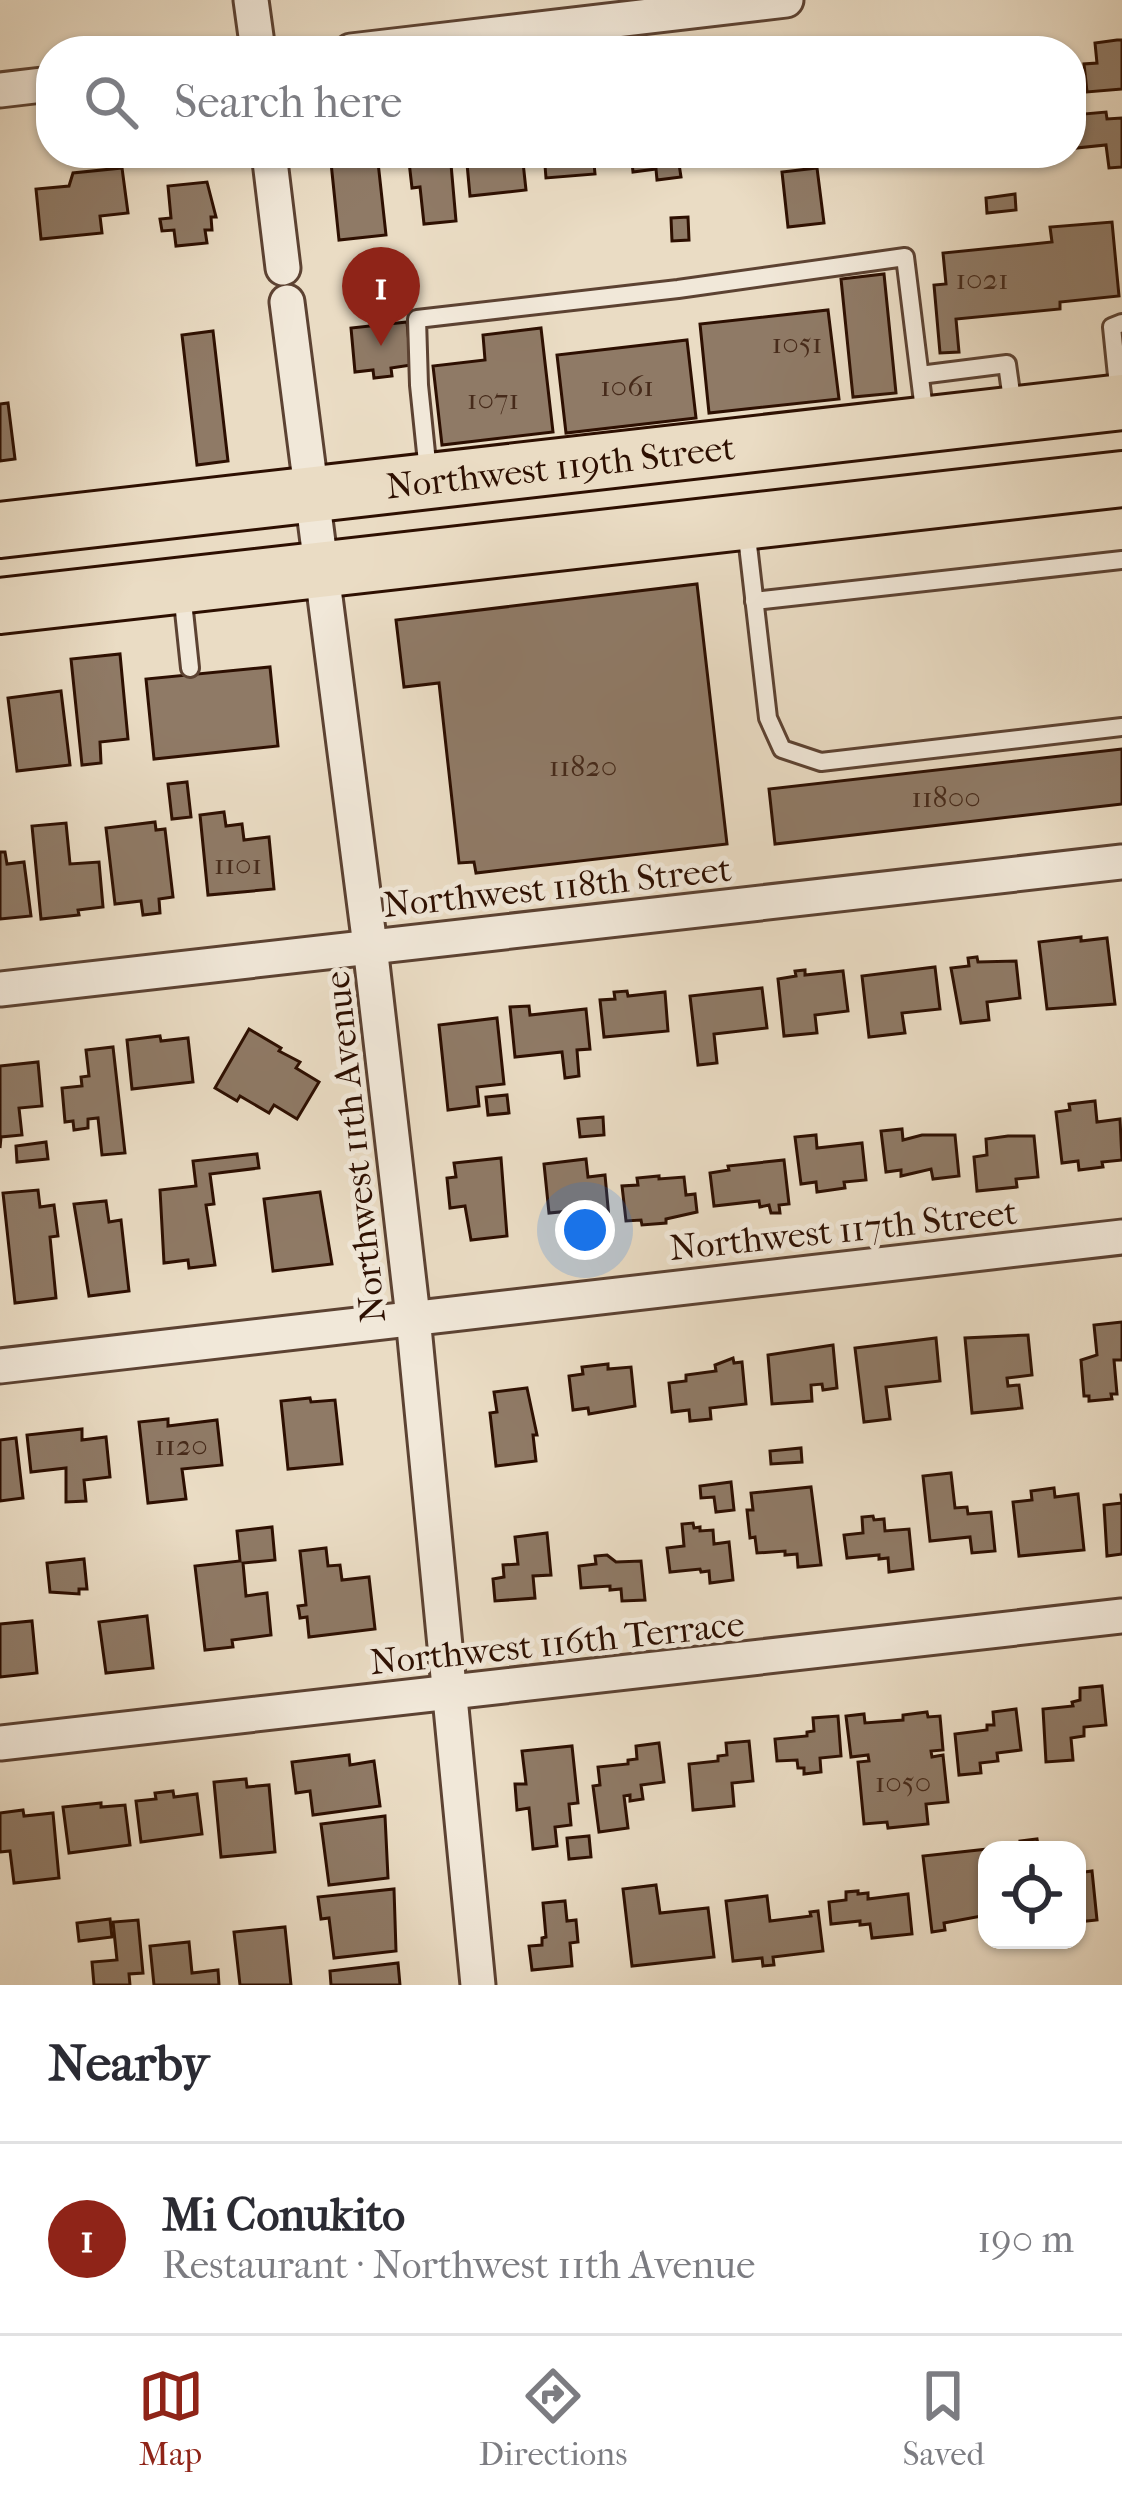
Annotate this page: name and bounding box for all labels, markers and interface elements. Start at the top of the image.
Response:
search box [36,36,1086,168]
icon: search [78,69,144,135]
text: Search here [174,76,402,129]
pin: 1 [342,247,420,346]
house number: 1021 [955,262,1009,297]
house number: 1051 [772,326,822,361]
house number: 1061 [600,369,654,404]
house number: 1071 [467,382,519,417]
street label: Northwest 119th Street [384,426,737,508]
house number: 11820 [549,749,617,784]
house number: 11800 [911,780,981,815]
house number: 1101 [214,847,262,882]
street label: Northwest 118th Street [381,848,733,926]
street label: Northwest 11th Avenue [316,969,394,1325]
street label: Northwest 117th Street [667,1191,1019,1269]
your location [555,1200,615,1260]
house number: 1120 [154,1428,208,1463]
street label: Northwest 116th Terrace [368,1602,746,1684]
house number: 1050 [875,1765,931,1800]
map controls [978,1841,1086,1949]
button: locate [978,1841,1086,1949]
text: Nearby [48,2033,209,2093]
text: Mi Conukito [162,2189,405,2242]
text: 1 [80,2216,94,2262]
text: 190 m [977,2216,1074,2262]
text: Restaurant · Northwest 11th Avenue [162,2242,755,2288]
tab: Map [138,2363,204,2474]
tab: Directions [479,2363,627,2474]
tab: Saved [903,2363,984,2474]

